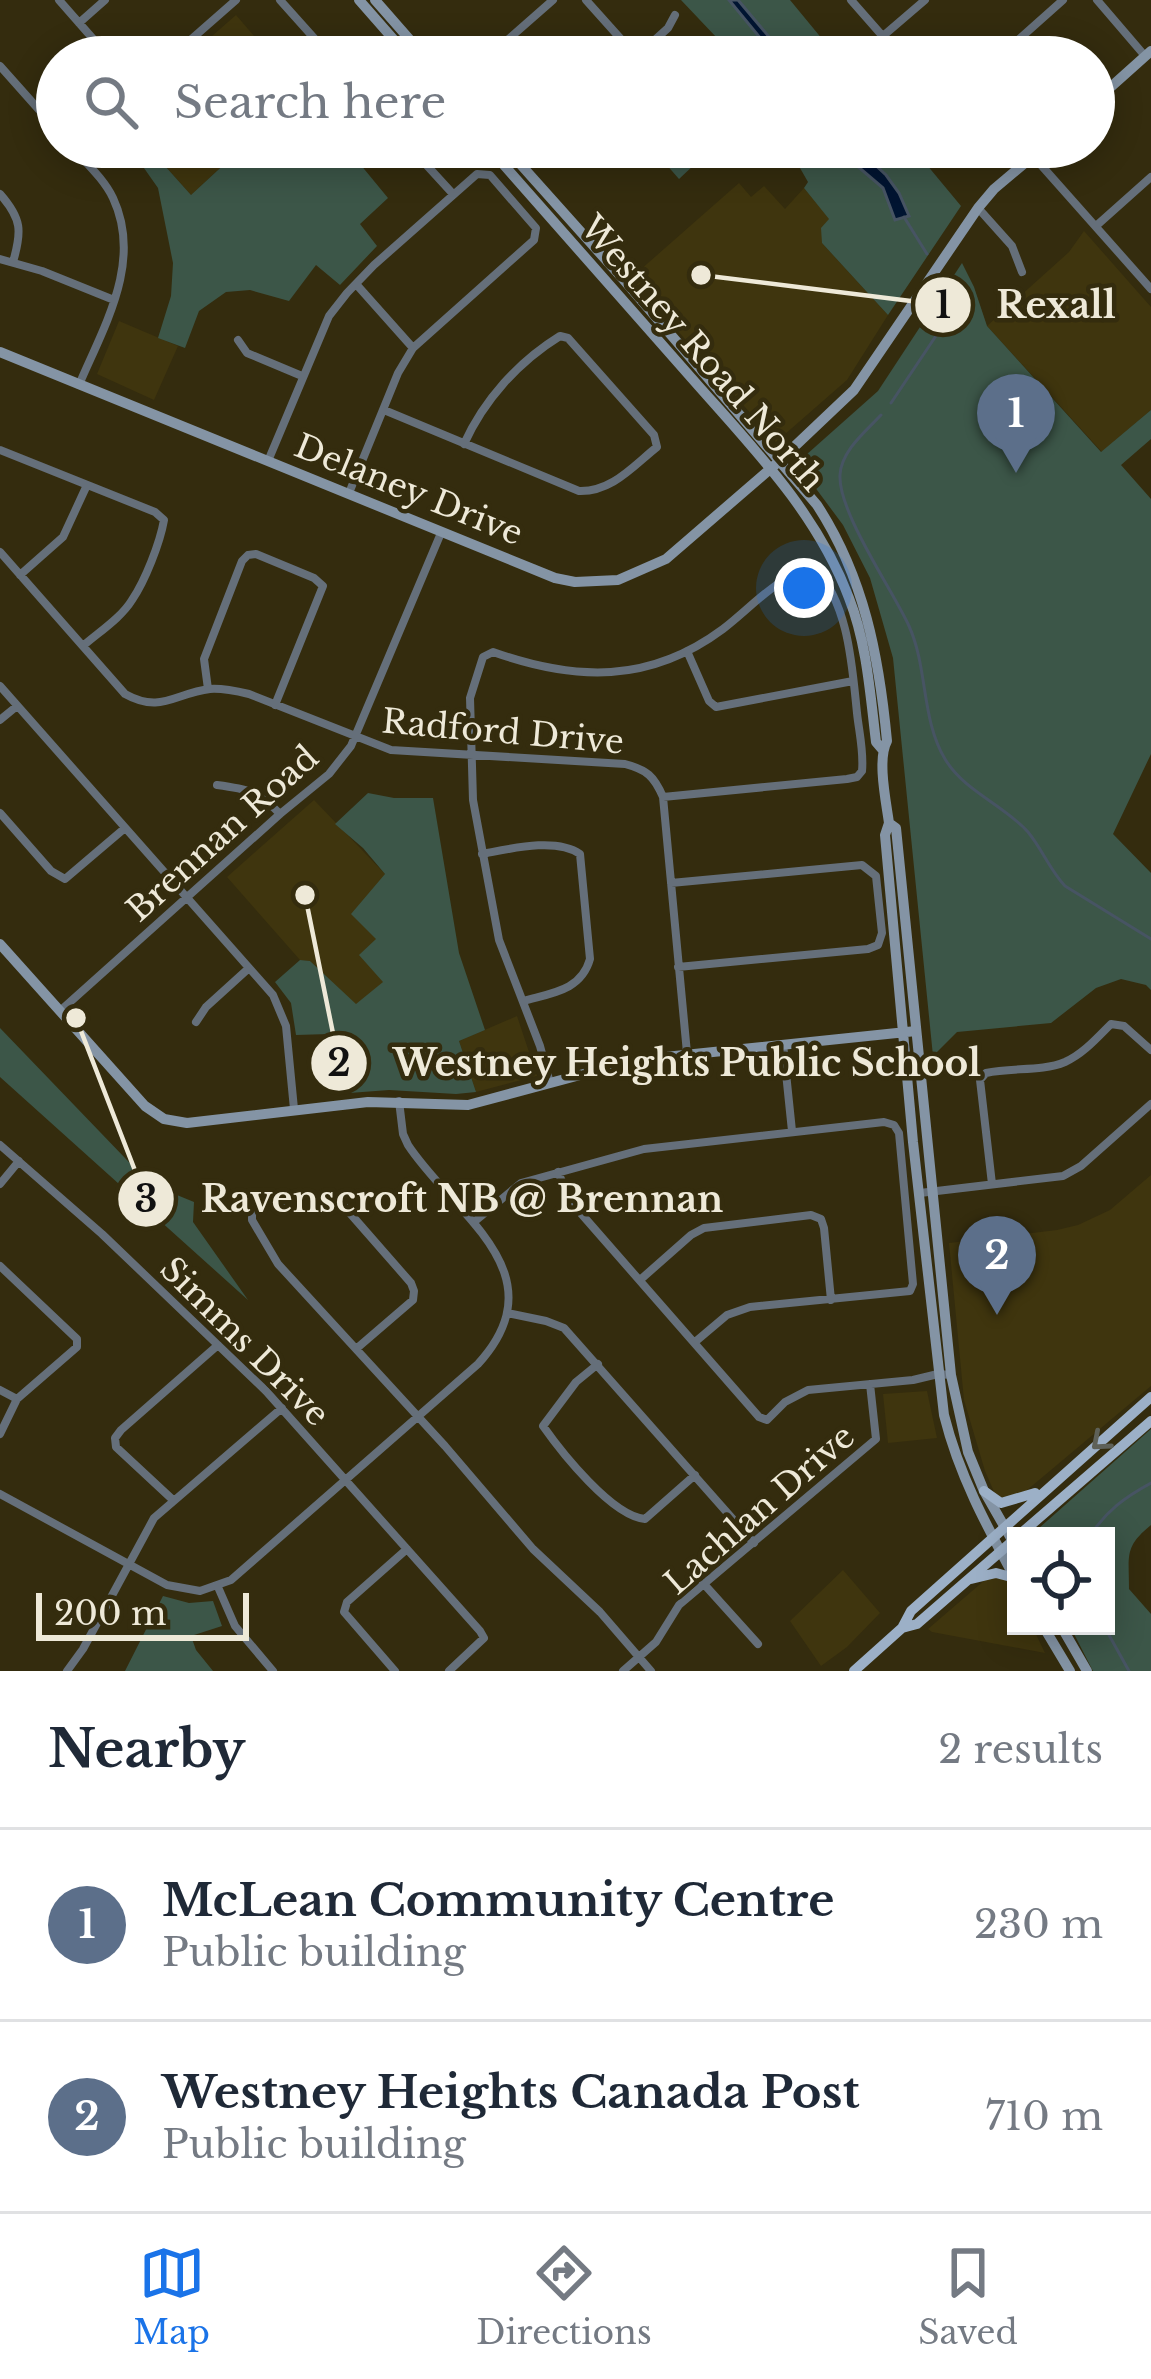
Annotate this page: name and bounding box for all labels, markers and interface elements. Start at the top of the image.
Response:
search box [36,36,1115,168]
icon: search [78,69,144,135]
text: Search here [174,74,446,130]
street label: Westney Road North [571,206,834,500]
callout: Rexall [913,269,1140,341]
text: 1 [935,283,951,328]
text: Rexall [996,283,1116,328]
pin: 1 [977,374,1055,473]
street label: Delaney Drive [289,425,529,554]
your location [774,558,834,618]
street label: Radford Drive [380,700,626,763]
street label: Brennan Road [118,737,326,930]
callout: Westney Heights Public School [309,1027,1006,1099]
text: 2 [327,1041,351,1086]
text: Westney Heights Public School [391,1041,981,1086]
callout: Ravenscroft NB @ Brennan [116,1163,747,1235]
text: 3 [135,1177,157,1222]
text: Ravenscroft NB @ Brennan [201,1177,723,1222]
pin: 2 [958,1216,1036,1315]
street label: Simms Drive [152,1248,338,1434]
street label: Lachlan Drive [656,1416,863,1603]
one-way arrow [1092,1428,1114,1449]
map controls [1007,1527,1115,1635]
button: locate [1007,1527,1115,1635]
scale bar [36,1587,249,1640]
text: 200 m [54,1593,166,1634]
text: Nearby [48,1718,245,1781]
text: 2 results [938,1725,1103,1774]
text: McLean Community Centre [162,1872,834,1928]
text: 1 [78,1900,96,1949]
text: 230 m [974,1900,1103,1949]
text: Public building [162,1928,466,1977]
text: Westney Heights Canada Post [162,2064,860,2120]
text: 2 [74,2092,100,2141]
text: 710 m [985,2092,1103,2141]
text: Public building [162,2120,466,2169]
tab: Map [133,2240,210,2353]
tab: Directions [476,2240,652,2353]
tab: Saved [918,2240,1018,2353]

